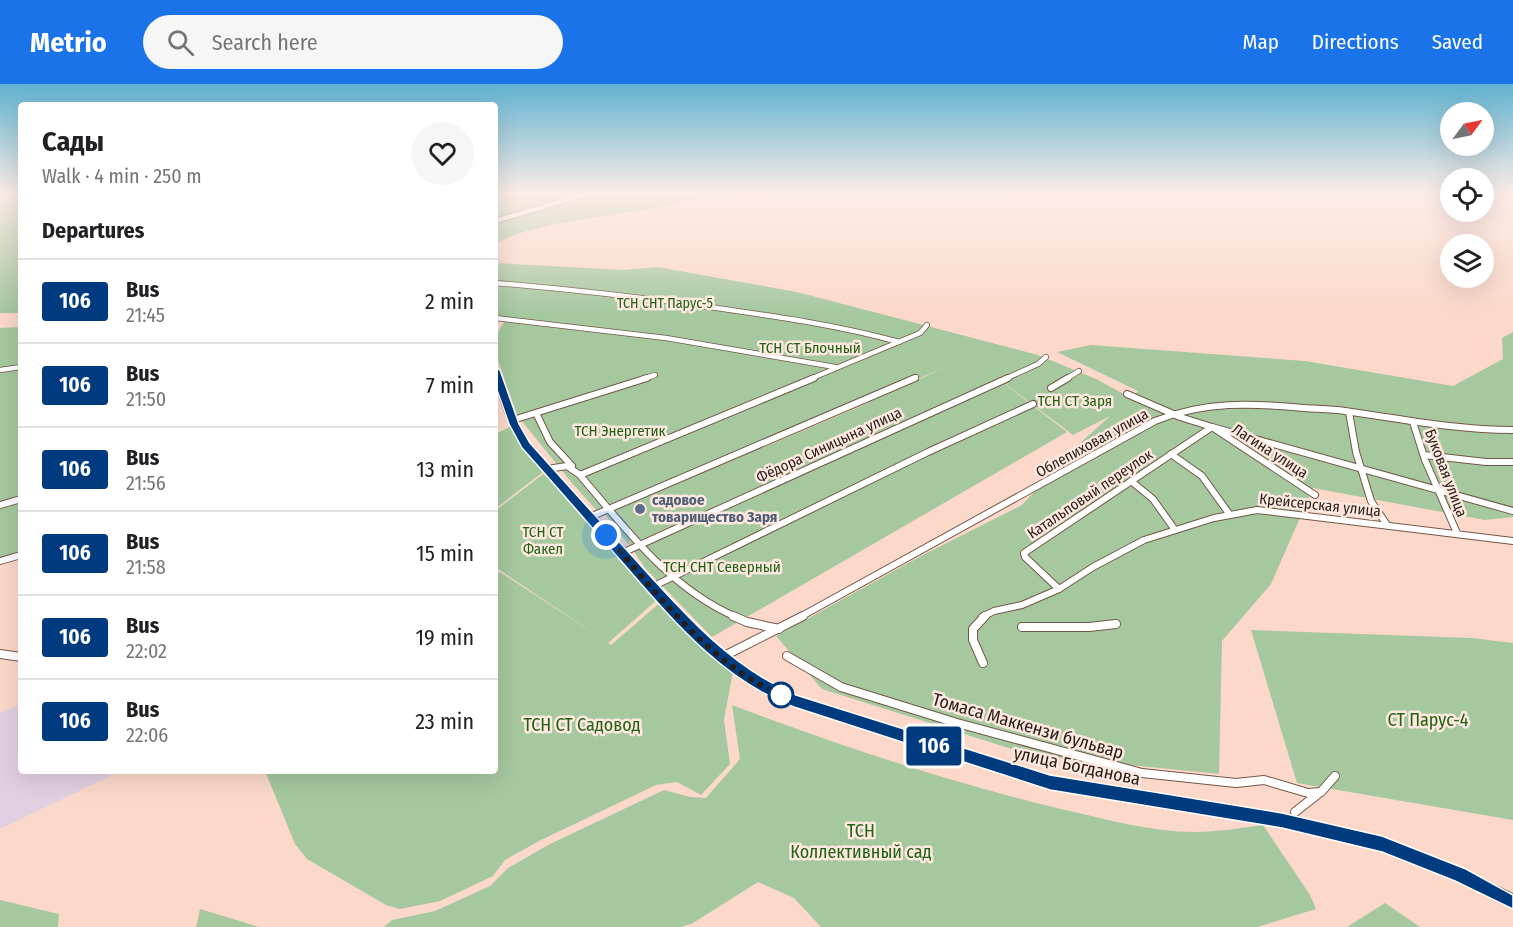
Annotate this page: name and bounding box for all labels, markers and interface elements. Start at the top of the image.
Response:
search box [143,15,563,69]
text: Metrio [30,26,107,59]
icon: search [164,26,197,59]
text: Search here [212,29,318,56]
text: Map [1242,29,1279,55]
text: Directions [1312,29,1399,55]
text: Saved [1432,29,1483,55]
north arrow [1440,102,1494,156]
map controls [1440,102,1494,288]
button: heart [411,122,474,185]
text: Сады [42,125,104,158]
text: Walk · 4 min · 250 m [42,164,202,188]
button: locate [1440,168,1494,222]
text: Departures [42,217,144,244]
button: layers [1440,234,1494,288]
text: Bus [126,276,159,303]
text: 106 [59,288,91,314]
text: 2 min [425,288,474,315]
park label: ТСН СНТ Парус-5 [617,295,713,312]
text: 21:45 [126,303,165,327]
park label: ТСН СТ Блочный [759,339,861,357]
text: Bus [126,360,159,387]
text: 106 [59,372,91,398]
text: 7 min [426,372,474,399]
text: 21:50 [126,387,166,411]
park label: ТСН СТ Заря [1038,392,1112,410]
street label: Фёдора Синицына улица [753,403,905,487]
street label: Облепиховая улица [1033,405,1151,481]
street label: Лагина улица [1229,420,1311,482]
park label: ТСН Энергетик [575,422,665,440]
street label: Буковая улица [1421,427,1471,519]
text: Bus [126,444,159,471]
street label: Катальповый переулок [1024,445,1156,543]
text: 106 [59,456,91,482]
text: 13 min [416,456,474,483]
text: 21:56 [126,471,166,495]
street label: Крейсерская улица [1258,490,1382,520]
place label: садовое товарищество Заря [652,491,777,526]
marker: садовое товарищество Заря [633,502,647,516]
your location [591,520,621,550]
park label: ТСН СТ Факел [522,523,564,558]
text: Bus [126,528,159,555]
text: 106 [59,540,91,566]
text: 15 min [416,540,474,567]
text: 21:58 [126,555,166,579]
park label: ТСН СНТ Северный [663,558,781,576]
text: Bus [126,612,159,639]
text: 106 [59,624,91,650]
text: 19 min [416,624,474,651]
text: 22:02 [126,639,167,663]
unlabelled marker [768,682,794,708]
street label: Томаса Маккензи бульвар [930,688,1126,764]
text: Bus [126,696,159,723]
text: 106 [59,708,91,734]
text: 23 min [415,708,474,735]
park label: СТ Парус-4 [1388,709,1469,731]
park label: ТСН СТ Садовод [523,714,641,736]
text: 22:06 [126,723,168,747]
line badge: 106 [900,726,968,766]
text: 106 [918,733,950,759]
street label: улица Богданова [1012,742,1143,790]
park label: ТСН Коллективный сад [790,820,932,863]

